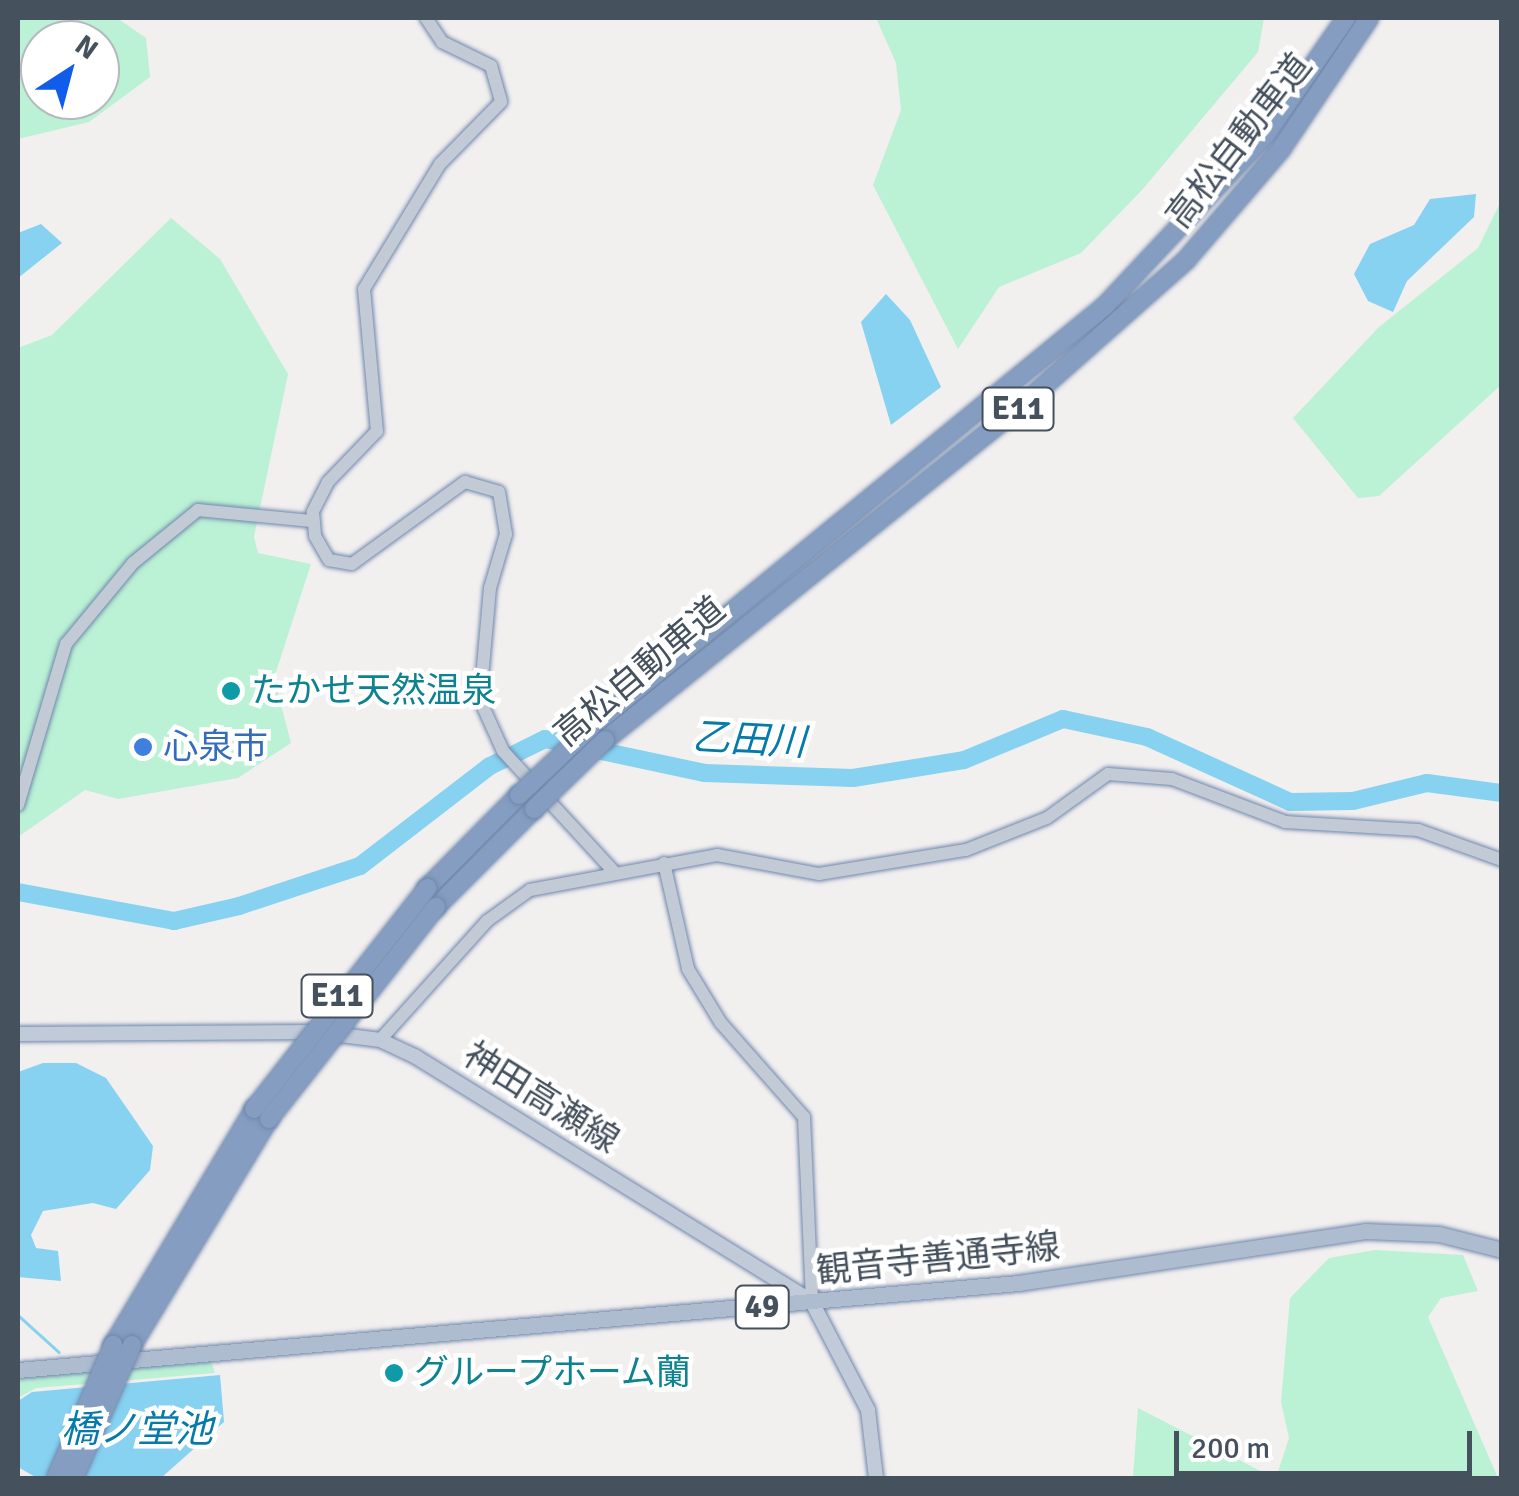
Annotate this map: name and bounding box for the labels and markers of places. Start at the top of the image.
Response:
place label: たかせ天然温泉 [251,670,496,712]
marker: たかせ天然温泉 [220,680,242,702]
place label: 心泉市 [163,726,268,768]
marker: 心泉市 [132,736,154,758]
place label: グループホーム蘭 [414,1352,694,1394]
marker: グループホーム蘭 [383,1362,405,1384]

